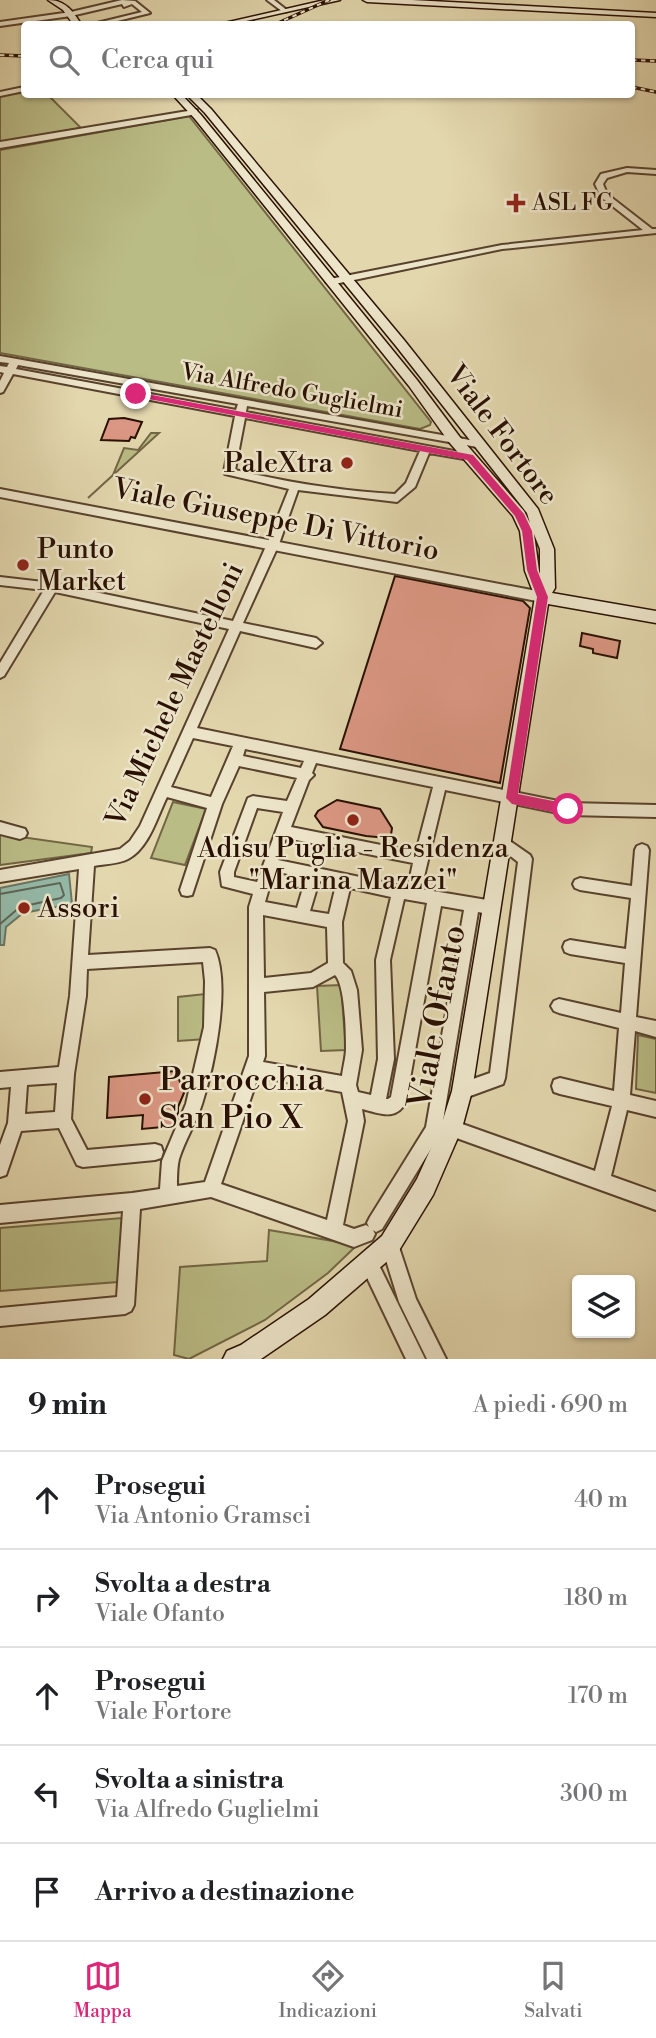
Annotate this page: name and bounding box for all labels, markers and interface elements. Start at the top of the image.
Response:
search box [21,21,635,98]
icon: search [45,41,83,79]
text: Cerca qui [101,44,214,76]
place label: ASL FG [531,189,613,217]
marker: ASL FG [506,193,526,213]
street label: Viale Fortore [437,357,566,512]
street label: Via Alfredo Guglielmi [178,358,405,424]
route end [120,378,151,409]
place label: PaleXtra [224,446,334,481]
marker: PaleXtra [339,455,355,471]
street label: Viale Giuseppe Di Vittorio [109,471,442,569]
place label: Punto Market [37,532,126,599]
marker: Punto Market [15,557,31,573]
street label: Via Michele Mastelloni [98,557,252,834]
route start [552,793,583,824]
marker: Adisu Puglia - Residenza "Marina Mazzei" [345,812,361,828]
place label: Adisu Puglia - Residenza "Marina Mazzei" [196,831,509,898]
place label: Assori [37,891,119,926]
marker: Assori [16,900,32,916]
street label: Viale Ofanto [400,922,476,1113]
place label: Parrocchia San Pio X [159,1060,324,1139]
marker: Parrocchia San Pio X [137,1091,153,1107]
map controls [572,1275,635,1338]
button: layers [572,1275,635,1338]
text: 9 min [28,1386,107,1424]
text: A piedi · 690 m [473,1391,628,1419]
text: Prosegui [95,1470,206,1502]
icon: ahead [28,1481,66,1519]
text: 40 m [574,1486,628,1514]
text: Via Antonio Gramsci [95,1502,311,1530]
text: Svolta a destra [95,1568,271,1600]
icon: right [28,1579,66,1617]
text: 180 m [564,1584,628,1612]
text: Viale Ofanto [95,1600,225,1628]
text: Prosegui [95,1666,206,1698]
icon: ahead [28,1677,66,1715]
text: 170 m [568,1682,628,1710]
text: Viale Fortore [95,1698,232,1726]
text: Svolta a sinistra [95,1764,284,1796]
icon: left [28,1775,66,1813]
text: 300 m [560,1780,628,1808]
text: Via Alfredo Guglielmi [95,1796,320,1824]
icon: arrive [28,1873,66,1911]
text: Arrivo a destinazione [95,1876,354,1908]
tab: Mappa [74,1957,132,2023]
tab: Indicazioni [279,1957,377,2023]
tab: Salvati [524,1957,582,2023]

